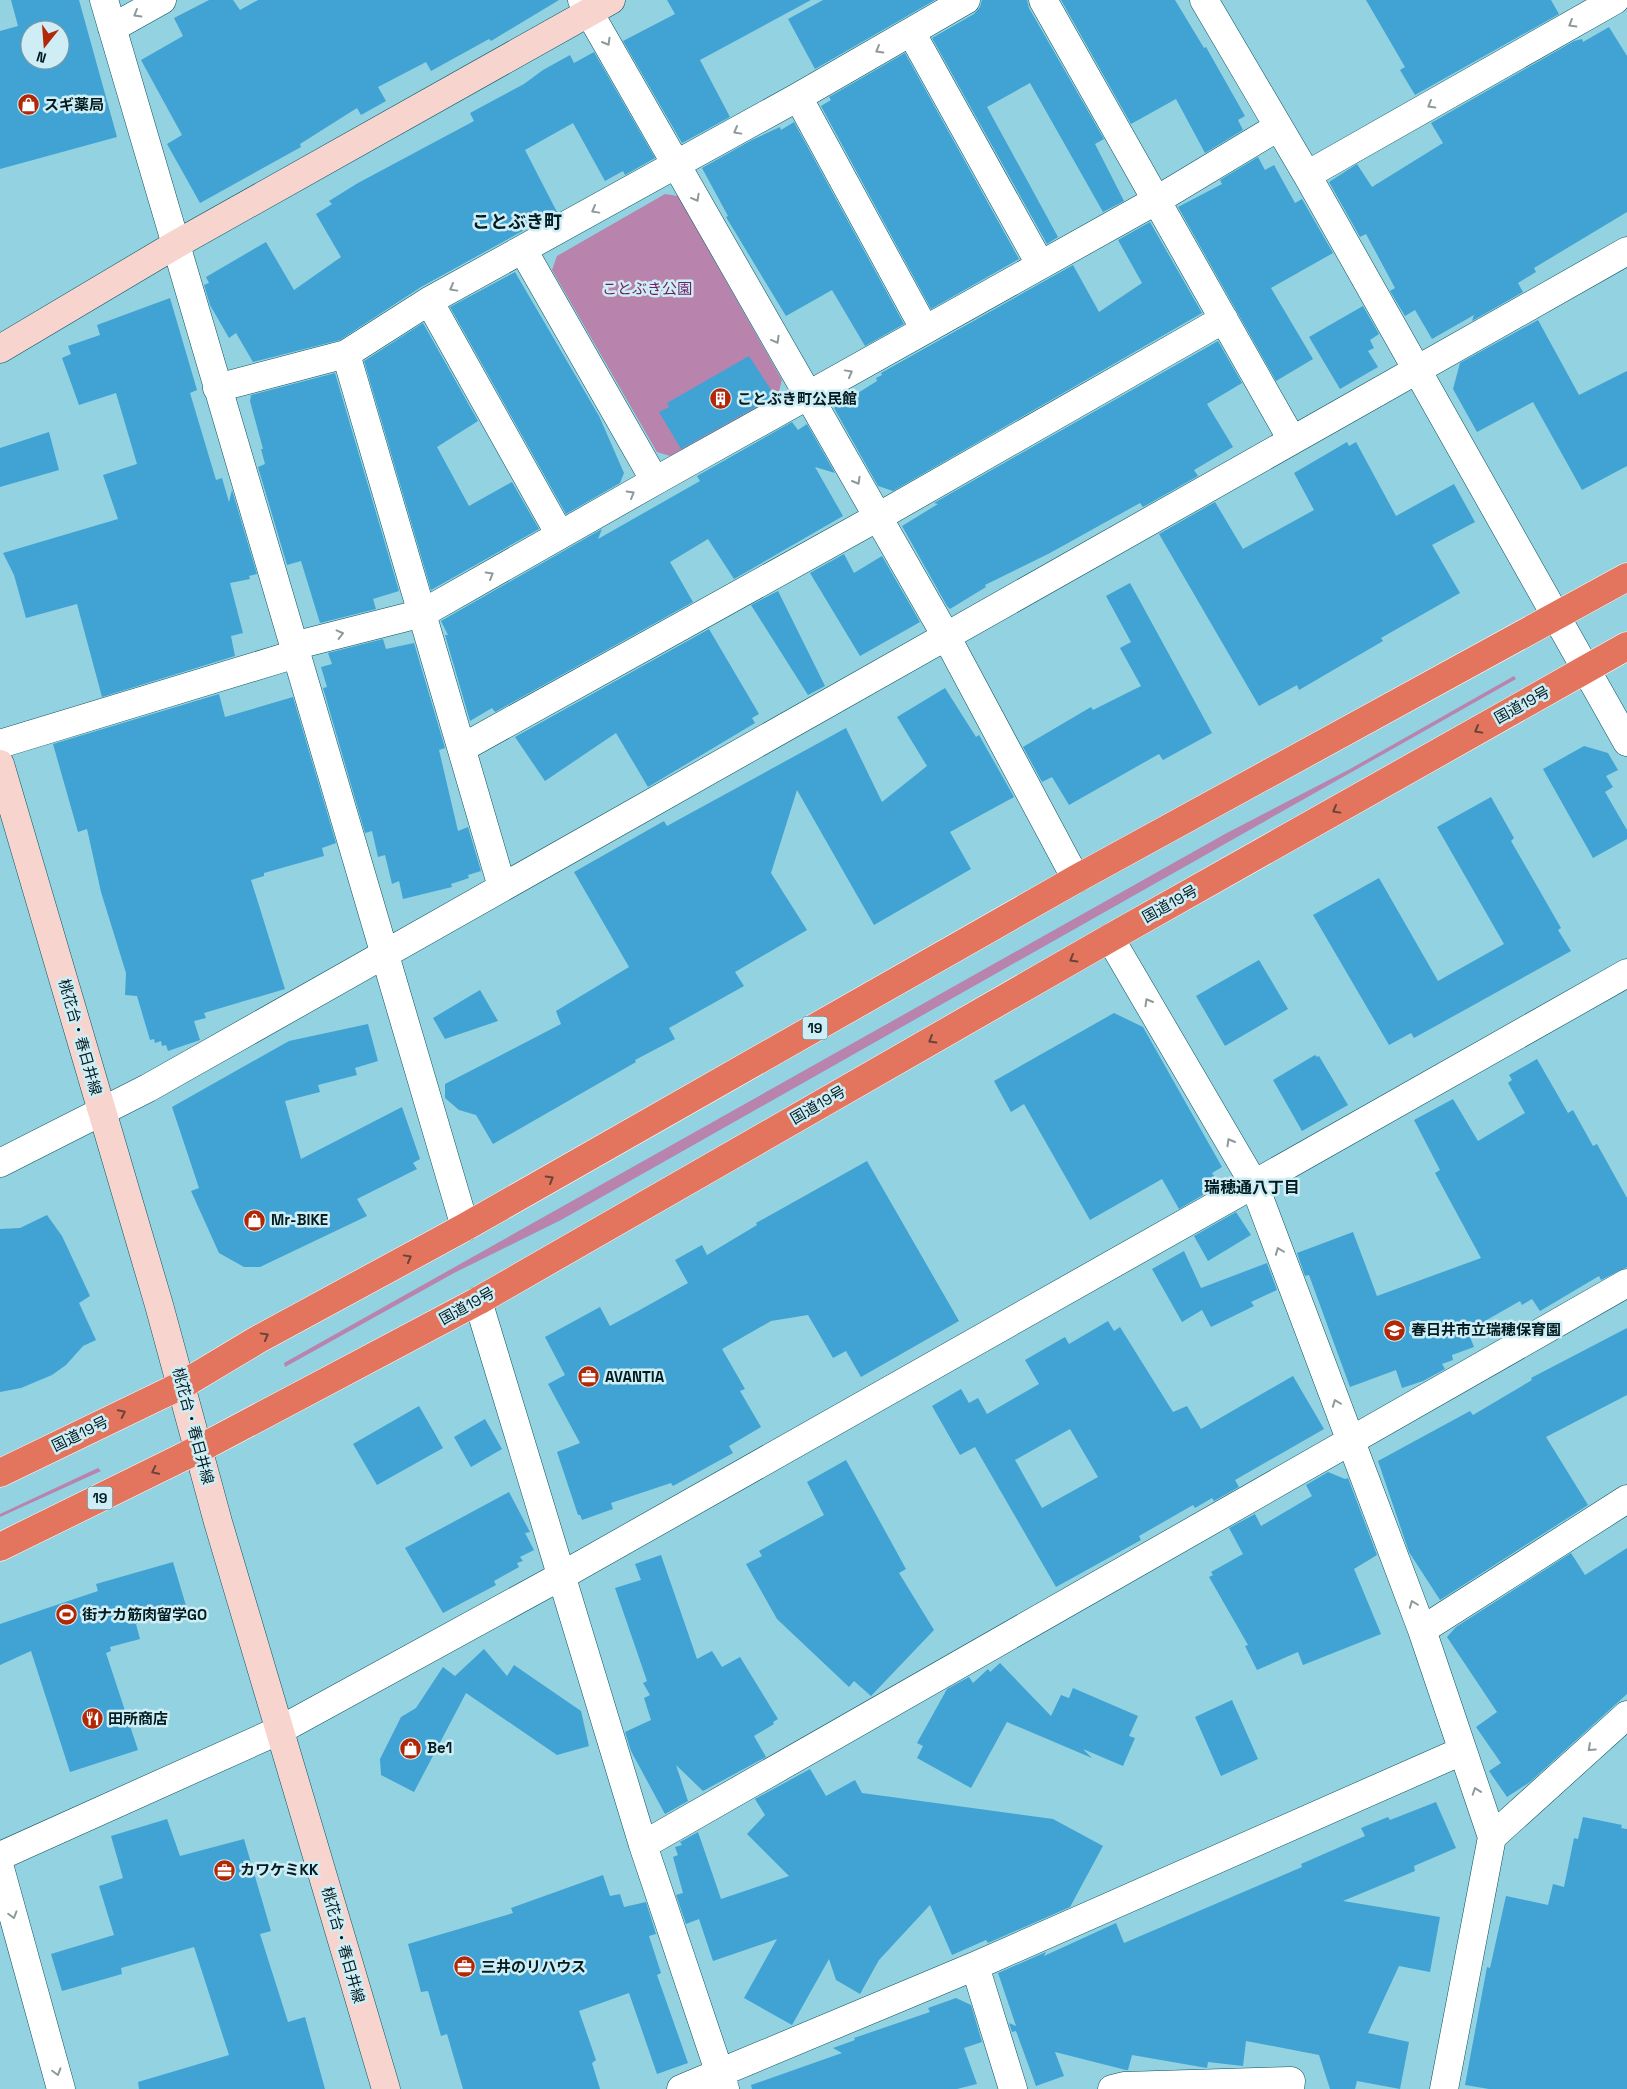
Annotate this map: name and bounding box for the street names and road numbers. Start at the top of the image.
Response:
street label: 国道19号 [1491,682,1553,728]
street label: 国道19号 [1139,881,1201,927]
street label: 桃花台・春日井線 [55,977,106,1097]
road number: 19 [802,1016,828,1040]
street label: 国道19号 [787,1081,849,1128]
street label: 国道19号 [436,1283,498,1329]
street label: 桃花台・春日井線 [169,1365,218,1486]
street label: 国道19号 [48,1412,111,1455]
road number: 19 [88,1486,112,1510]
street label: 桃花台・春日井線 [318,1885,369,2005]

